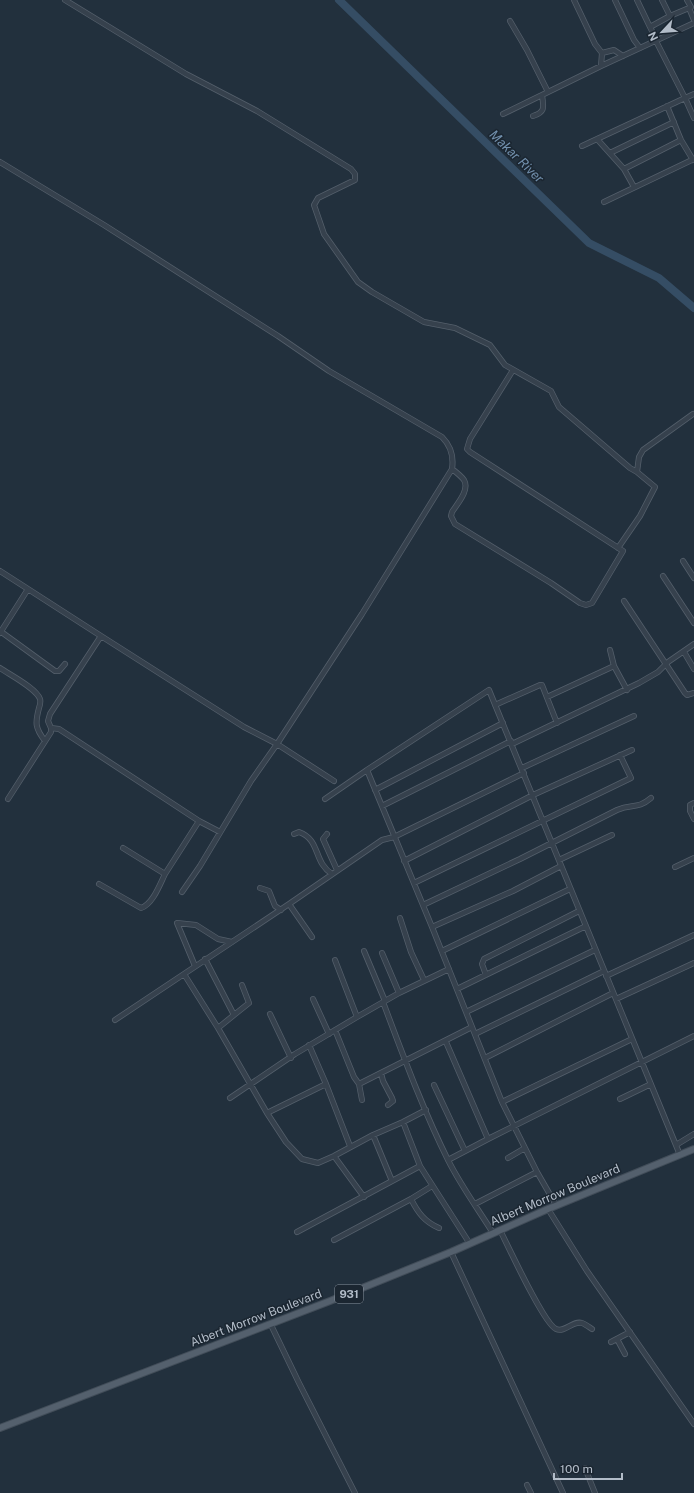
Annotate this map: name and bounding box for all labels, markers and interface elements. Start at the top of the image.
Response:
north arrow [642,12,682,52]
text: N [646,30,660,43]
water label: Makar River [486,127,547,186]
street label: Albert Morrow Boulevard [488,1161,622,1229]
road number: 931 [335,1285,363,1303]
street label: Albert Morrow Boulevard [188,1286,324,1350]
scale bar [554,1455,622,1481]
text: 100 m [560,1462,593,1476]

